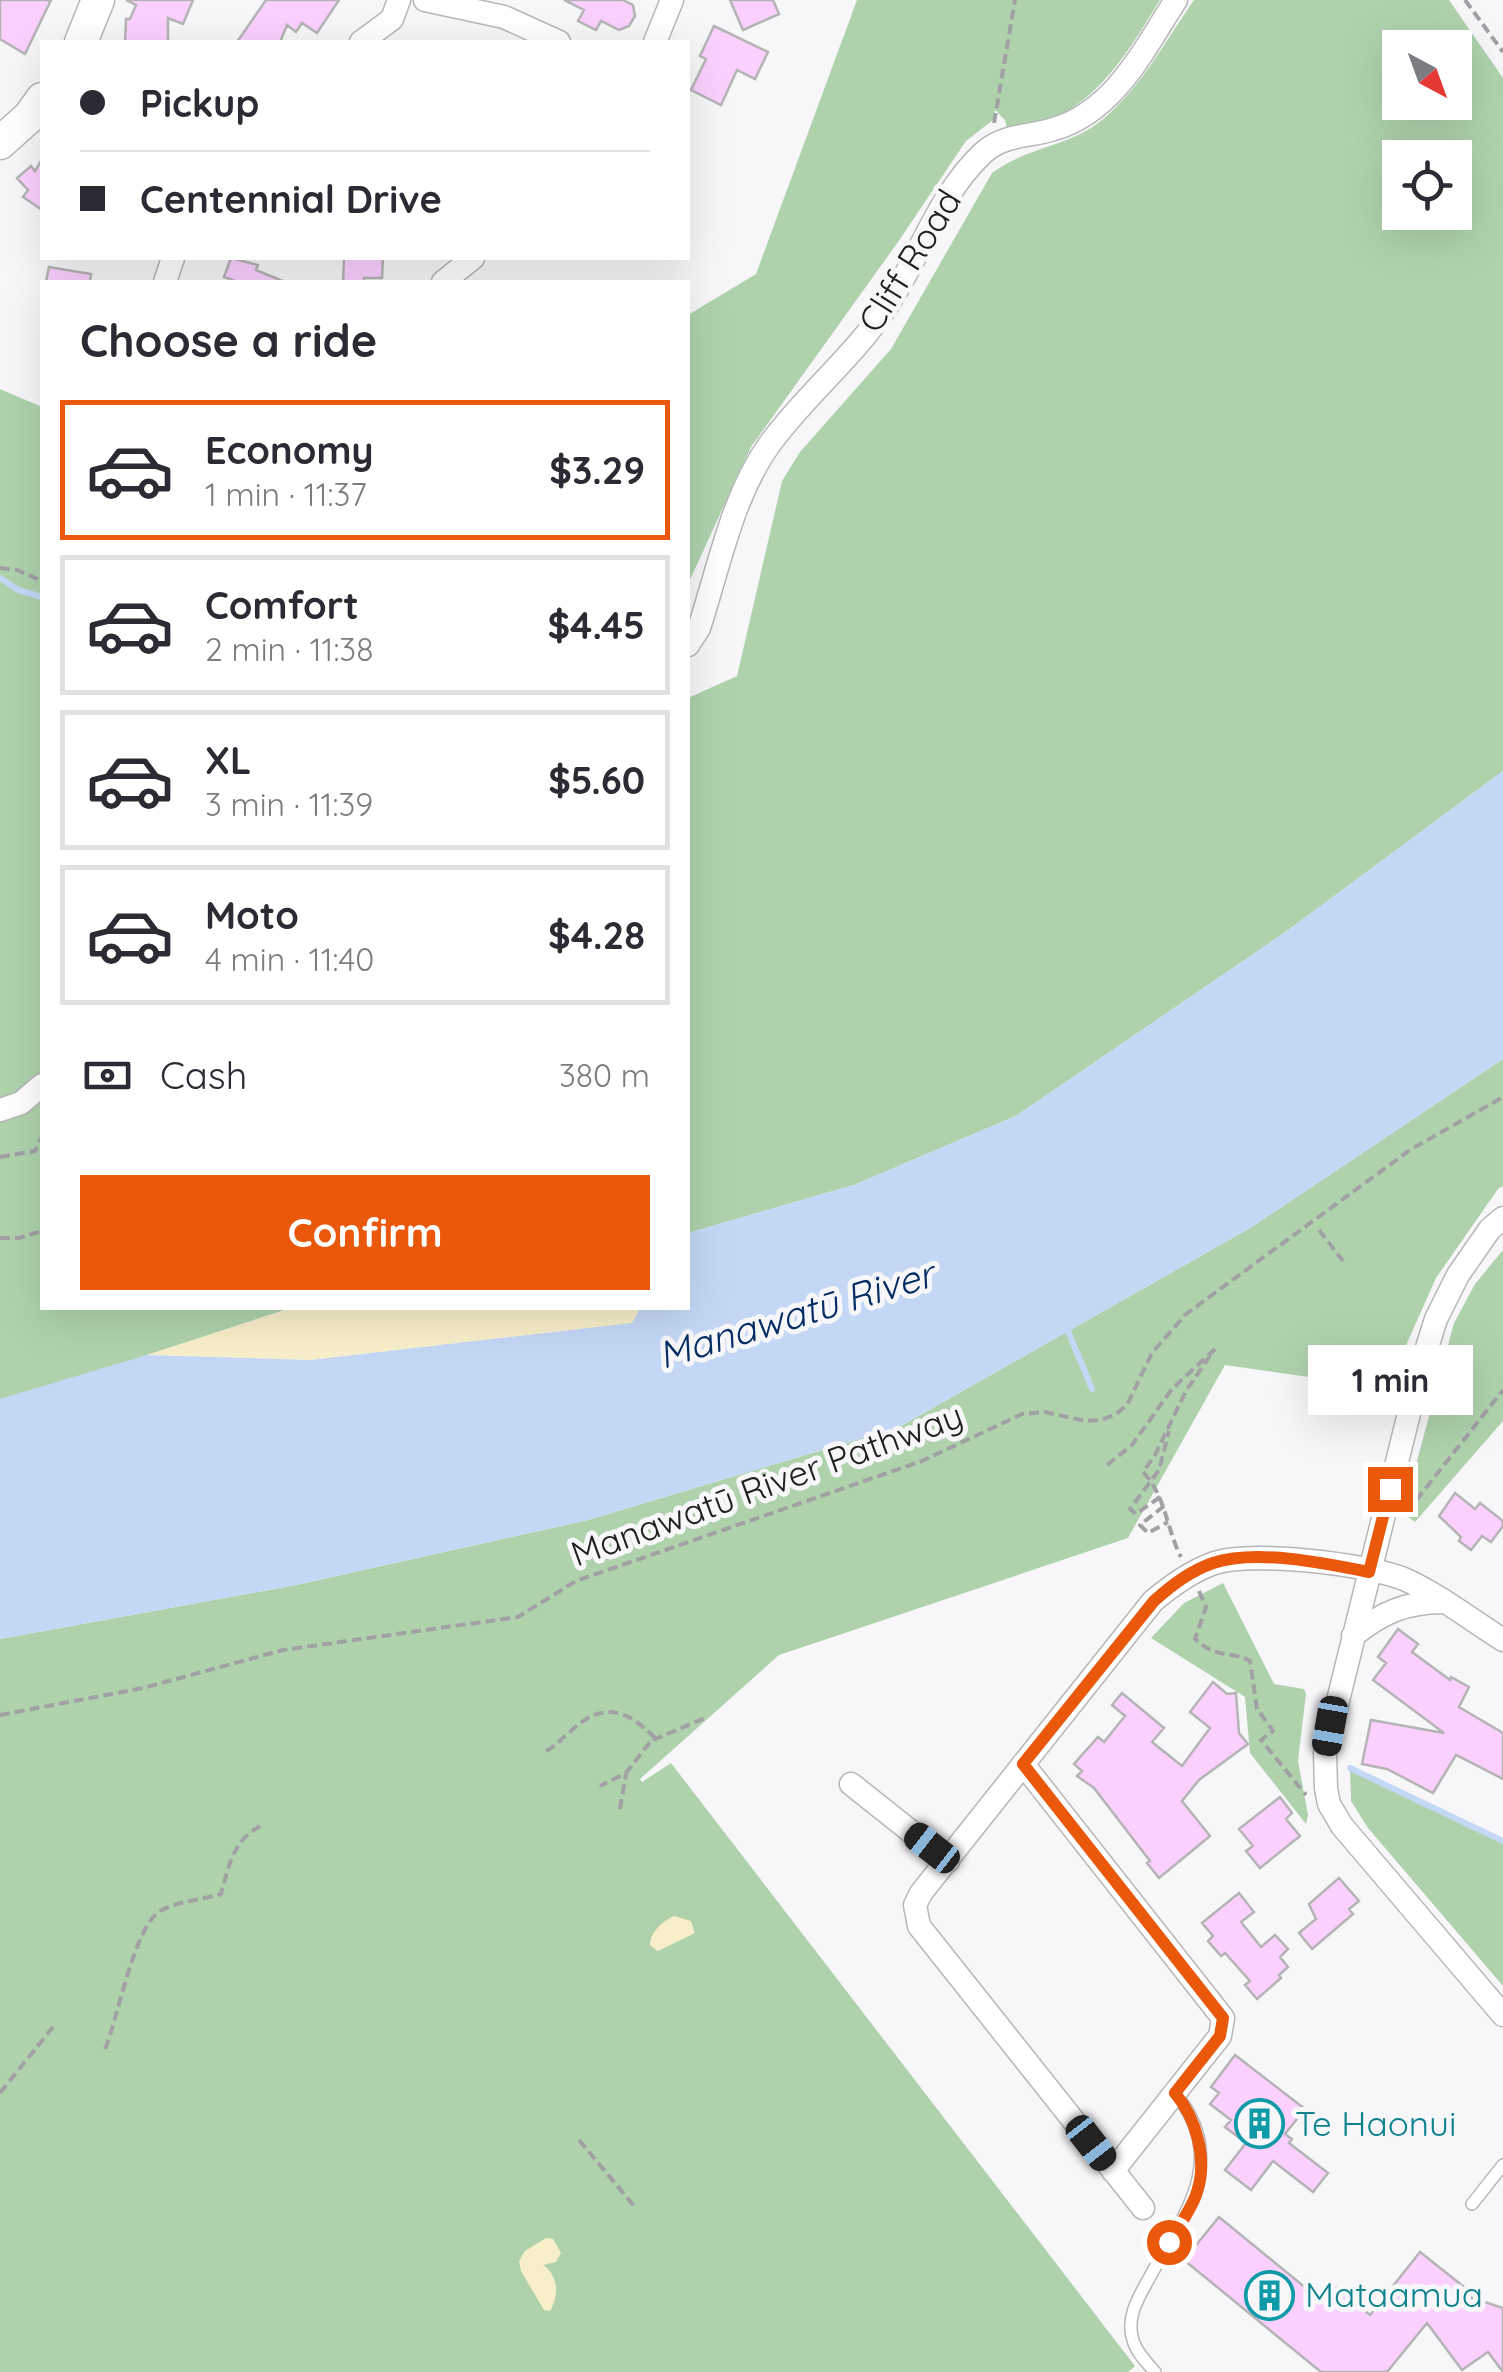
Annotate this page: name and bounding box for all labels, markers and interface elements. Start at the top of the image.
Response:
north arrow [1382,30,1472,120]
map controls [1382,30,1472,230]
text: Pickup [140,79,259,127]
button: locate [1382,140,1472,230]
text: Centennial Drive [140,175,442,223]
street label: Cliff Road [848,181,970,340]
text: Choose a ride [80,312,377,368]
icon: car [85,425,175,515]
text: Economy [205,426,374,474]
text: $3.29 [549,446,645,494]
text: 1 min · 11:37 [205,474,367,514]
icon: car [85,580,175,670]
text: Comfort [205,581,359,629]
text: $4.45 [547,601,645,649]
text: 2 min · 11:38 [205,629,373,669]
icon: car [85,735,175,825]
text: XL [205,736,251,784]
text: $5.60 [548,756,645,804]
text: 3 min · 11:39 [205,784,373,824]
icon: car [85,890,175,980]
text: Moto [205,891,299,939]
text: $4.28 [548,911,645,959]
text: 4 min · 11:40 [205,939,374,979]
icon: cash [80,1048,135,1103]
text: Cash [160,1051,247,1099]
text: 380 m [559,1055,650,1095]
button: Confirm [80,1175,650,1290]
water label: Manawatū River [652,1248,943,1379]
callout: 1 min [1308,1344,1472,1414]
text: 1 min [1352,1360,1429,1400]
street label: Manawatū River Pathway [565,1393,969,1575]
route end [1368,1467,1413,1512]
car [1310,1694,1350,1758]
car [899,1818,965,1878]
building icon: Te Haonui [1234,2098,1286,2150]
place label: Te Haonui [1295,2101,1456,2145]
car [1061,2110,1121,2176]
route start [1147,2220,1192,2265]
building icon: Mataamua [1244,2269,1296,2321]
place label: Mataamua [1305,2272,1483,2316]

